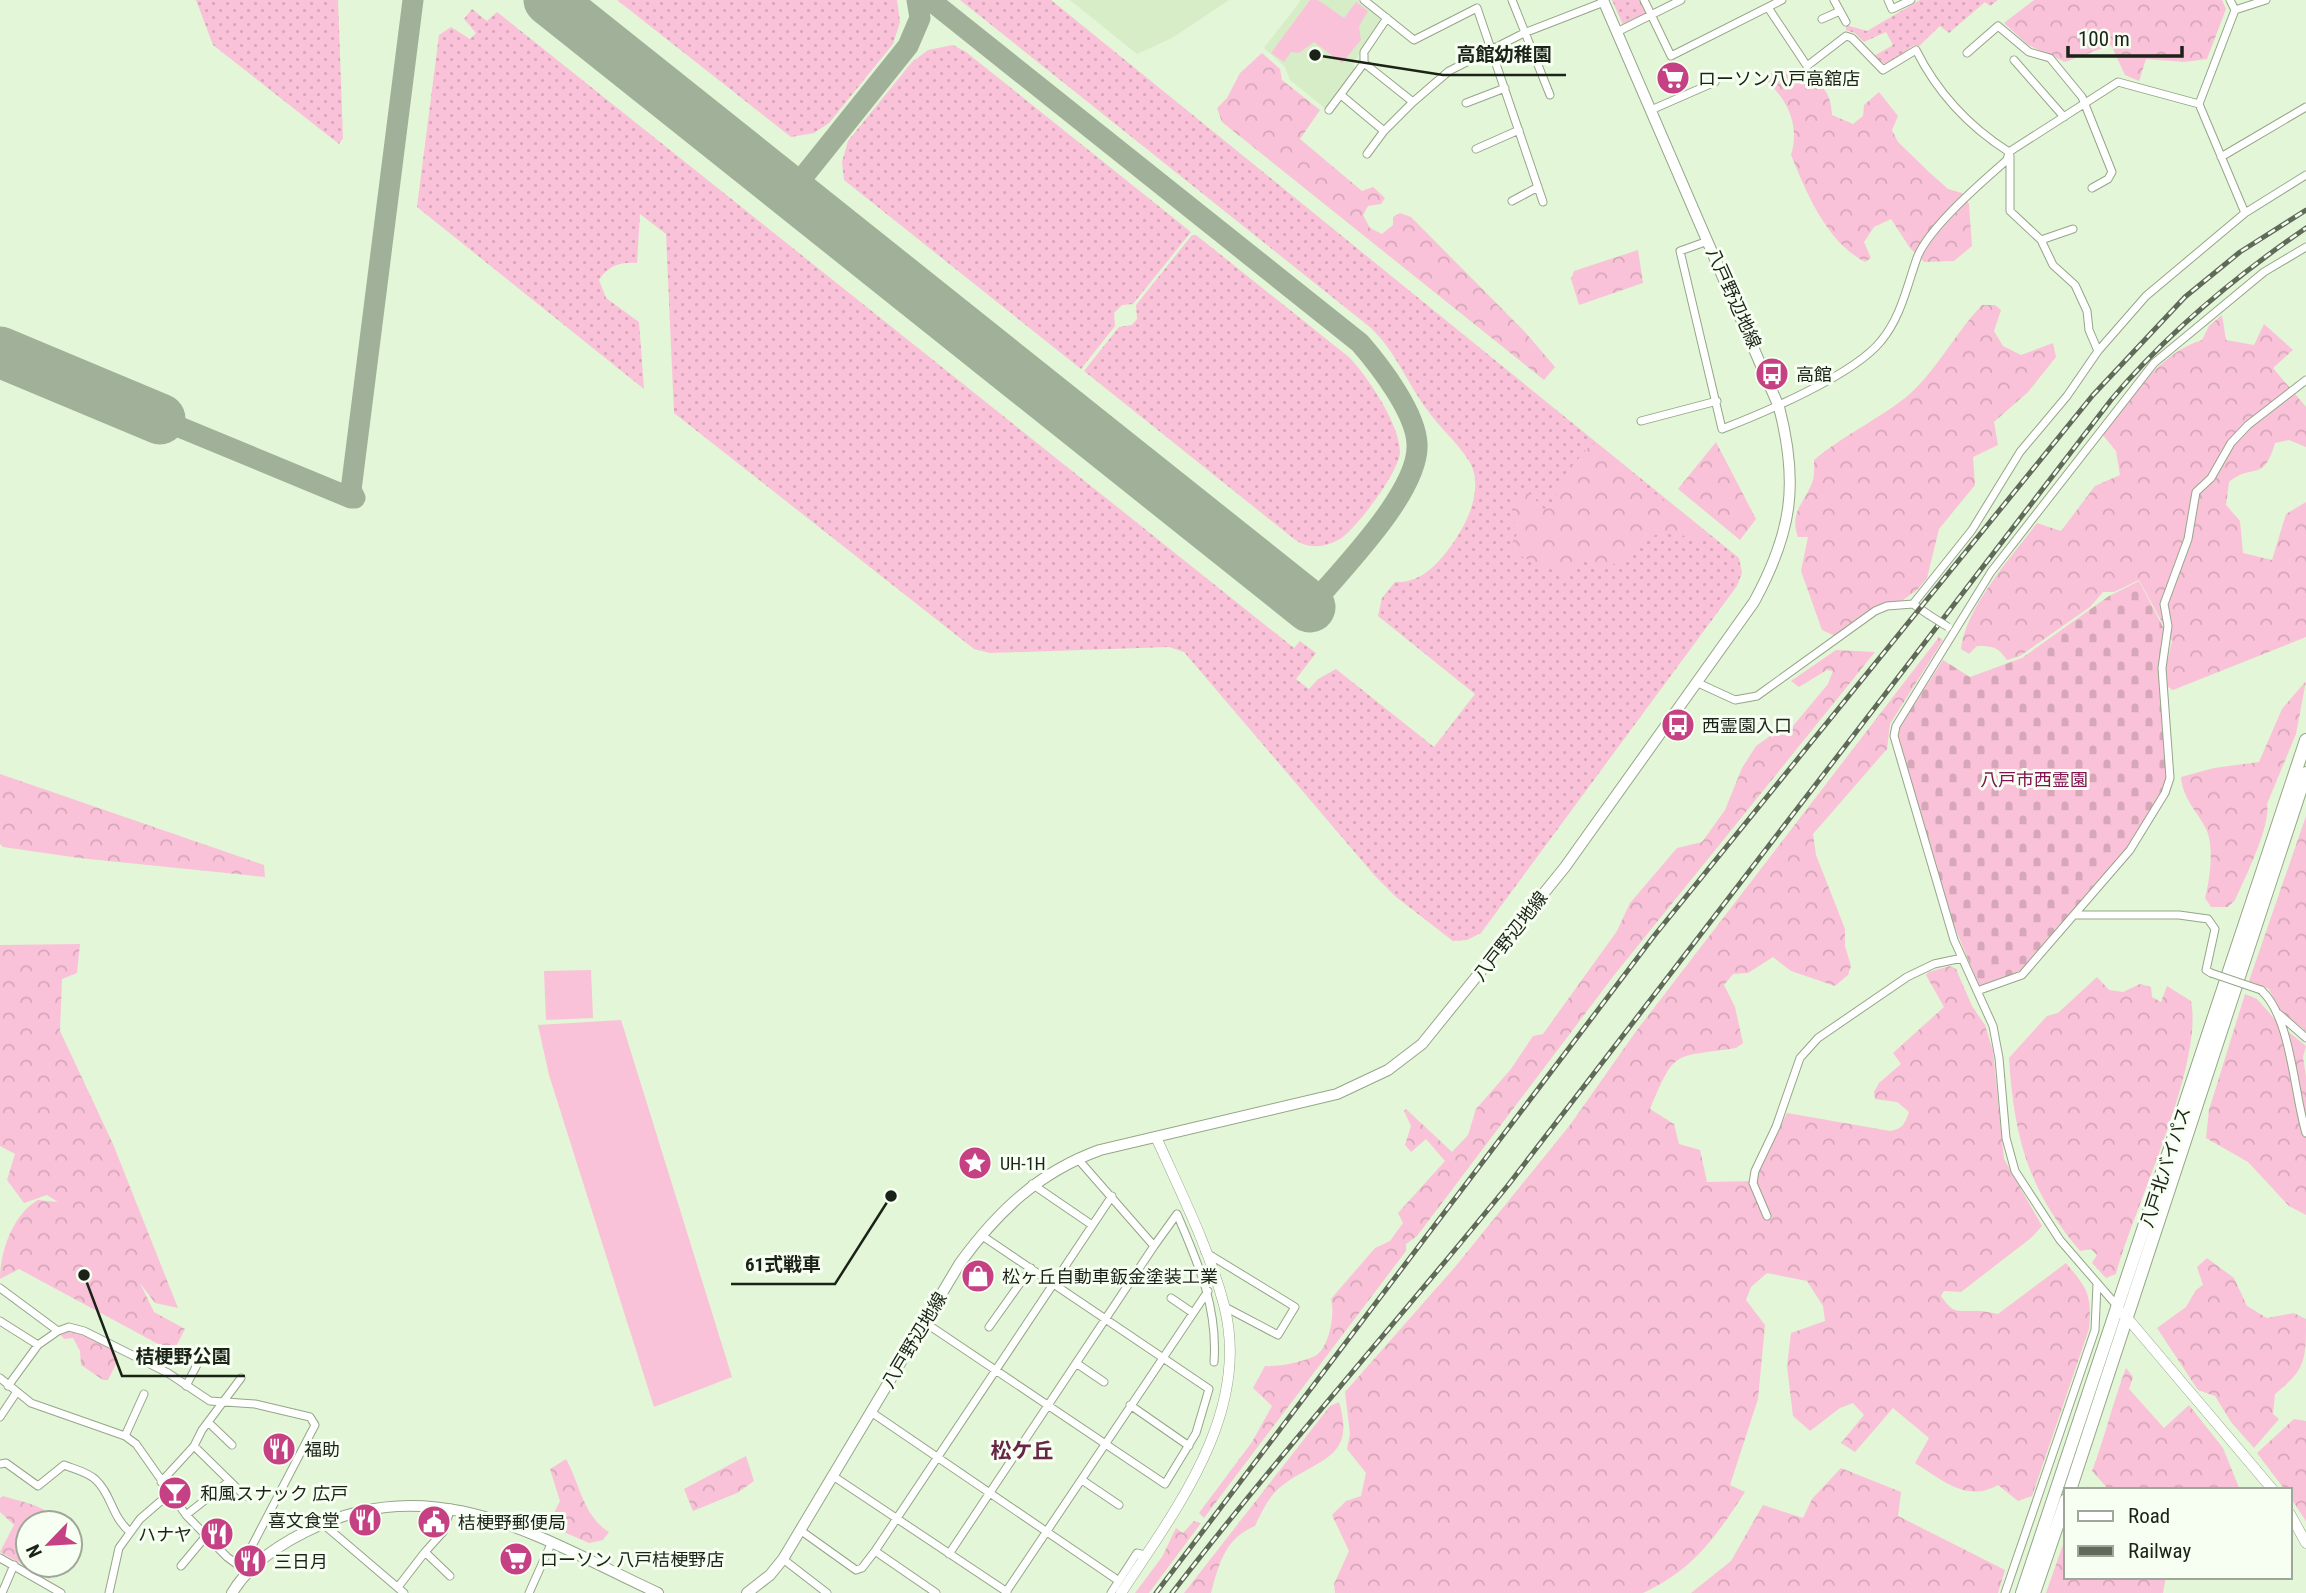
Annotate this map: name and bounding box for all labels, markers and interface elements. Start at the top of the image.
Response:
scale bar [2068,14,2182,58]
text: 100 m [2078,27,2130,51]
callout: 高館幼稚園 [1443,35,1566,75]
text: 高館幼稚園 [1456,43,1552,66]
supermarket icon: ローソン八戸高舘店 [1654,59,1692,97]
place label: ローソン八戸高舘店 [1698,68,1860,89]
street label: 八戸野辺地線 [1702,244,1766,352]
bus stop icon: 高館 [1753,355,1791,393]
place label: 高館 [1796,364,1832,385]
bus stop icon: 西霊園入口 [1659,706,1697,744]
place label: 西霊園入口 [1702,715,1792,736]
park label: 八戸市西霊園 [1980,769,2088,790]
street label: 八戸野辺地線 [1468,887,1552,985]
street label: 八戸北バイパス [2136,1104,2194,1230]
place icon: UH-1H [956,1144,994,1182]
place label: UH-1H [1000,1153,1046,1174]
callout: 61式戦車 [731,1244,835,1284]
text: 61式戦車 [745,1253,821,1276]
shop icon: 松ヶ丘自動車鈑金塗装工業 [959,1257,997,1295]
place label: 松ヶ丘自動車鈑金塗装工業 [1002,1266,1218,1287]
street label: 八戸野辺地線 [877,1288,951,1392]
callout: 桔梗野公園 [122,1336,245,1376]
text: 桔梗野公園 [135,1345,231,1368]
restaurant icon: 福助 [260,1430,298,1468]
place label: 福助 [304,1439,340,1460]
district label: 松ケ丘 [991,1439,1054,1463]
bar icon: 和風スナック 広戸 [156,1474,194,1512]
place label: 和風スナック 広戸 [200,1483,348,1504]
legend [2064,1488,2292,1579]
restaurant icon: 喜文食堂 [346,1501,384,1539]
public building icon: 桔梗野郵便局 [415,1503,453,1541]
text: Road [2128,1504,2170,1528]
north arrow [14,1509,84,1579]
place label: 喜文食堂 [268,1510,340,1531]
place label: 桔梗野郵便局 [458,1512,566,1533]
restaurant icon: ハナヤ [198,1515,236,1553]
place label: ハナヤ [138,1524,192,1545]
text: Railway [2128,1539,2191,1563]
supermarket icon: ローソン 八戸桔梗野店 [497,1540,535,1578]
text: N [21,1541,47,1561]
restaurant icon: 三日月 [231,1542,269,1580]
place label: ローソン 八戸桔梗野店 [540,1549,724,1570]
place label: 三日月 [274,1551,328,1572]

